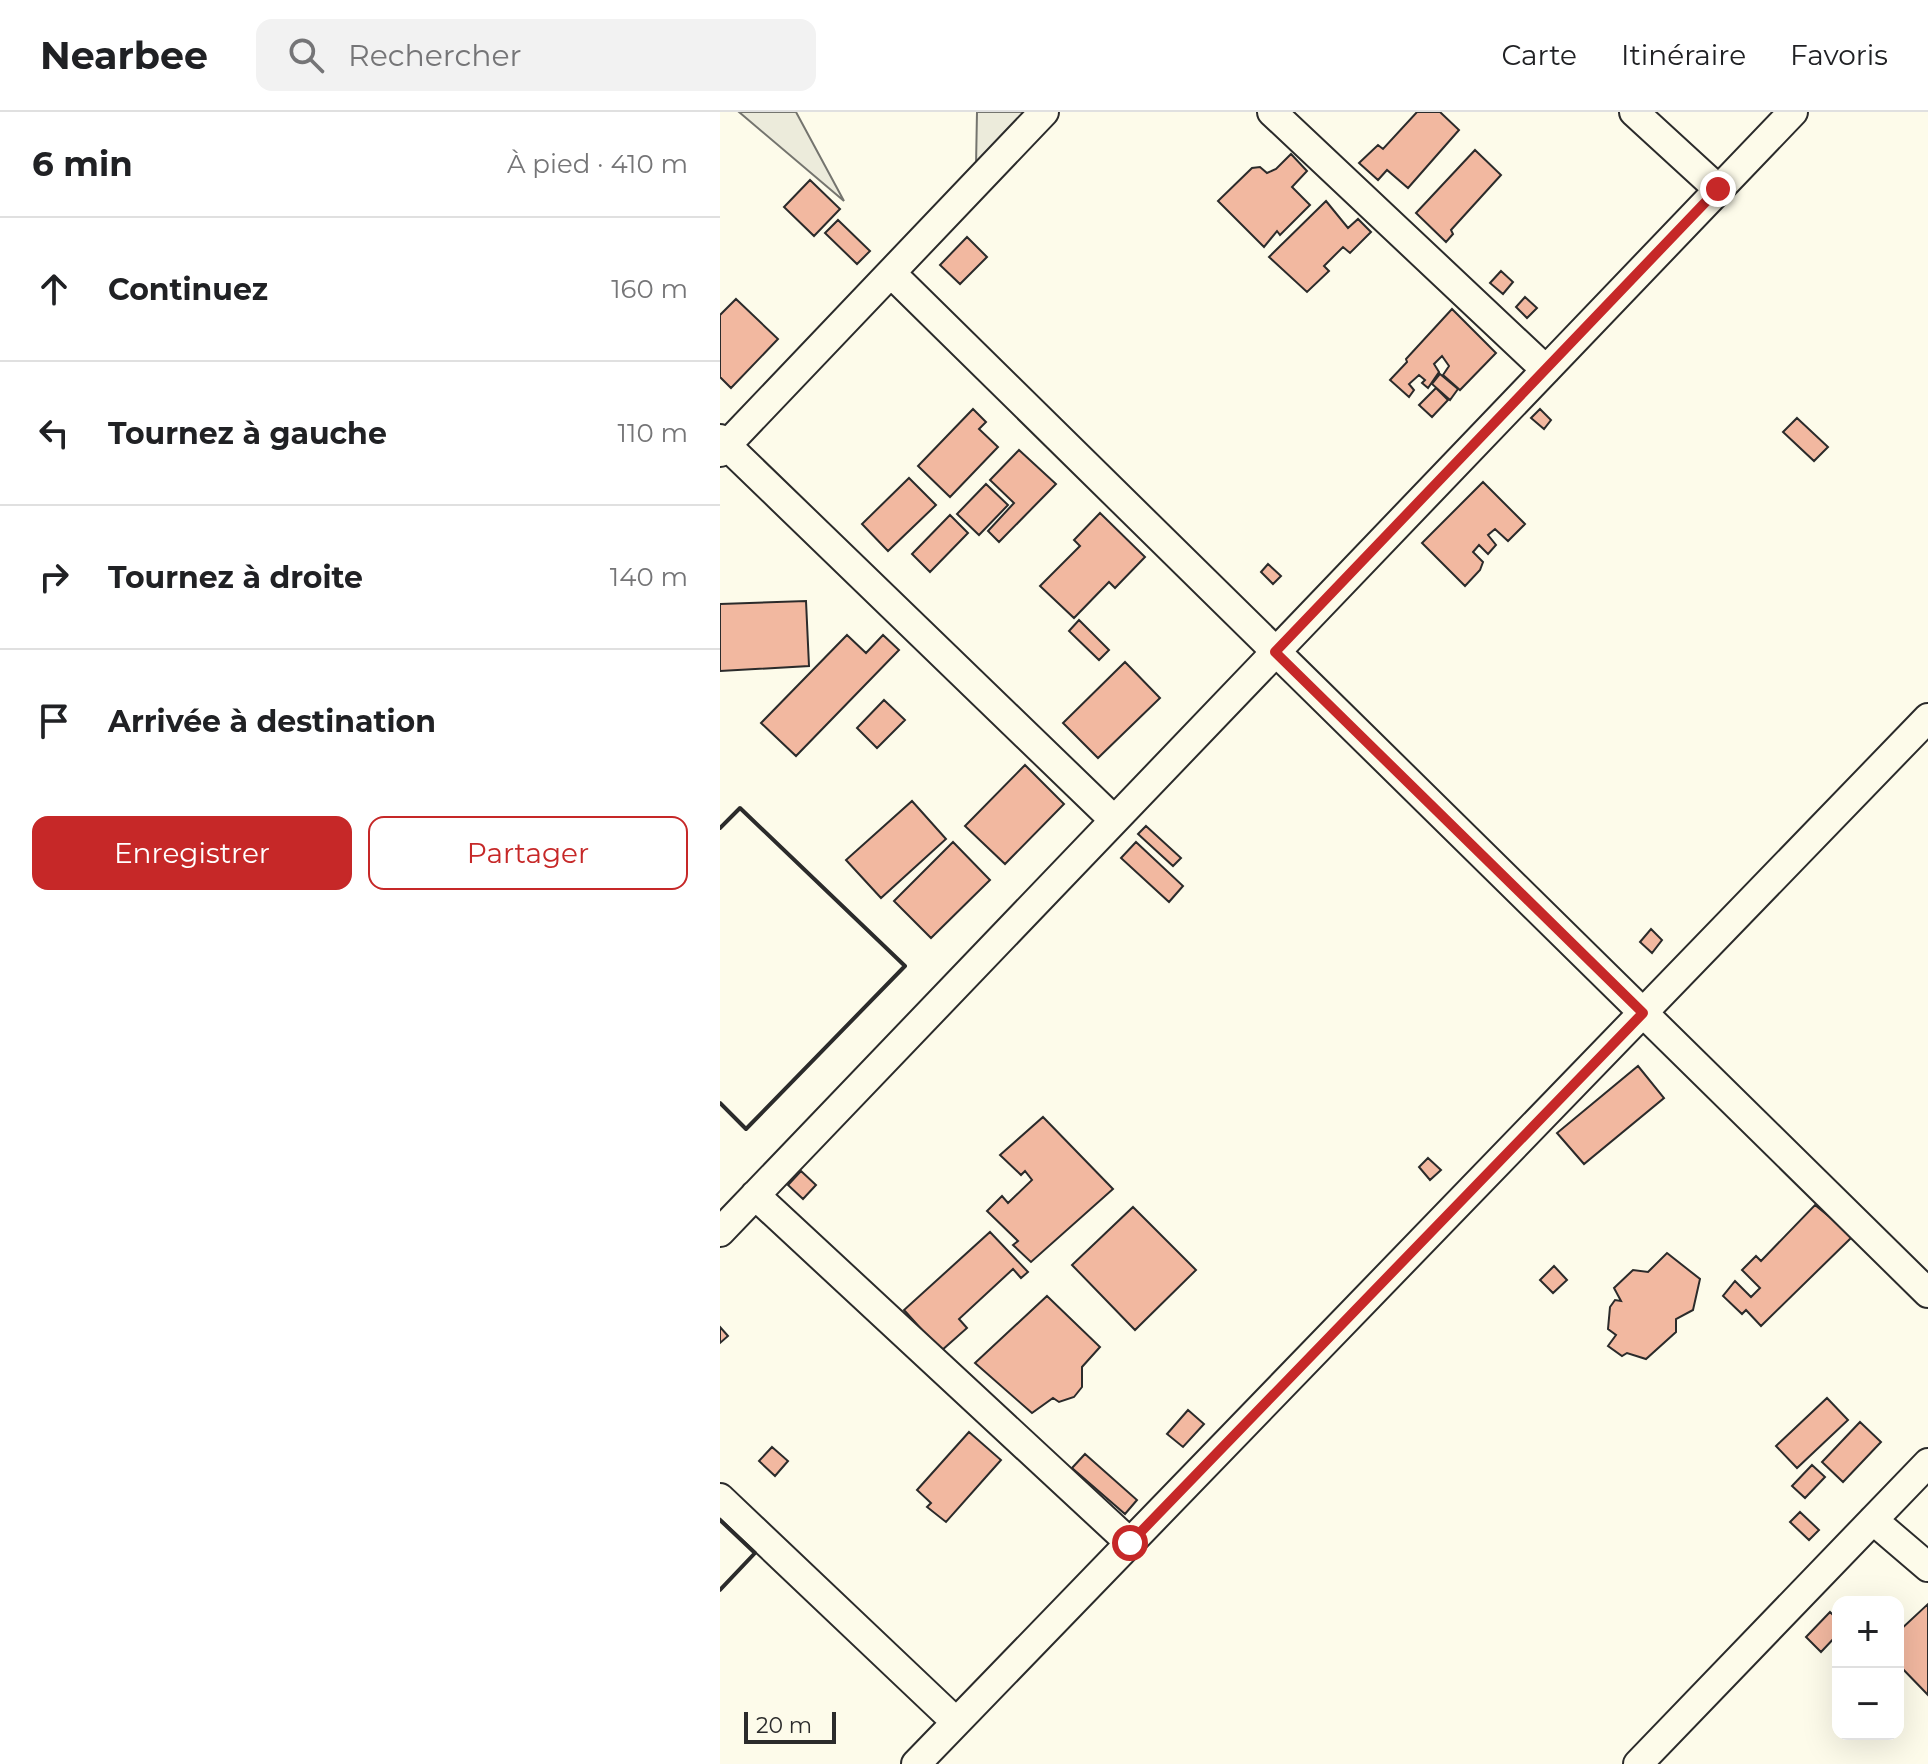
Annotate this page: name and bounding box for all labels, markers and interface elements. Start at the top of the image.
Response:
search box [256,19,816,91]
text: Nearbee [40,32,208,79]
icon: search [284,33,328,77]
text: Rechercher [348,37,522,74]
text: Carte [1501,38,1577,72]
text: Itinéraire [1621,38,1746,72]
text: Favoris [1790,38,1888,72]
text: 6 min [32,143,133,185]
text: À pied · 410 m [507,148,688,180]
route end [1700,171,1736,207]
icon: ahead [32,267,76,311]
text: Continuez [108,271,268,308]
text: 160 m [611,273,688,305]
icon: left [32,411,76,455]
text: Tournez à gauche [108,415,387,452]
text: 110 m [618,417,688,449]
icon: right [32,555,76,599]
text: Tournez à droite [108,559,363,596]
text: 140 m [610,561,688,593]
icon: arrive [32,699,76,743]
text: Arrivée à destination [108,703,436,740]
button: Enregistrer [32,816,352,890]
button: Partager [368,816,688,890]
route start [1112,1525,1148,1561]
map controls [1832,1596,1904,1740]
button: + [1832,1596,1904,1668]
button: − [1832,1668,1904,1740]
scale bar [744,1708,836,1744]
text: 20 m [756,1712,812,1739]

